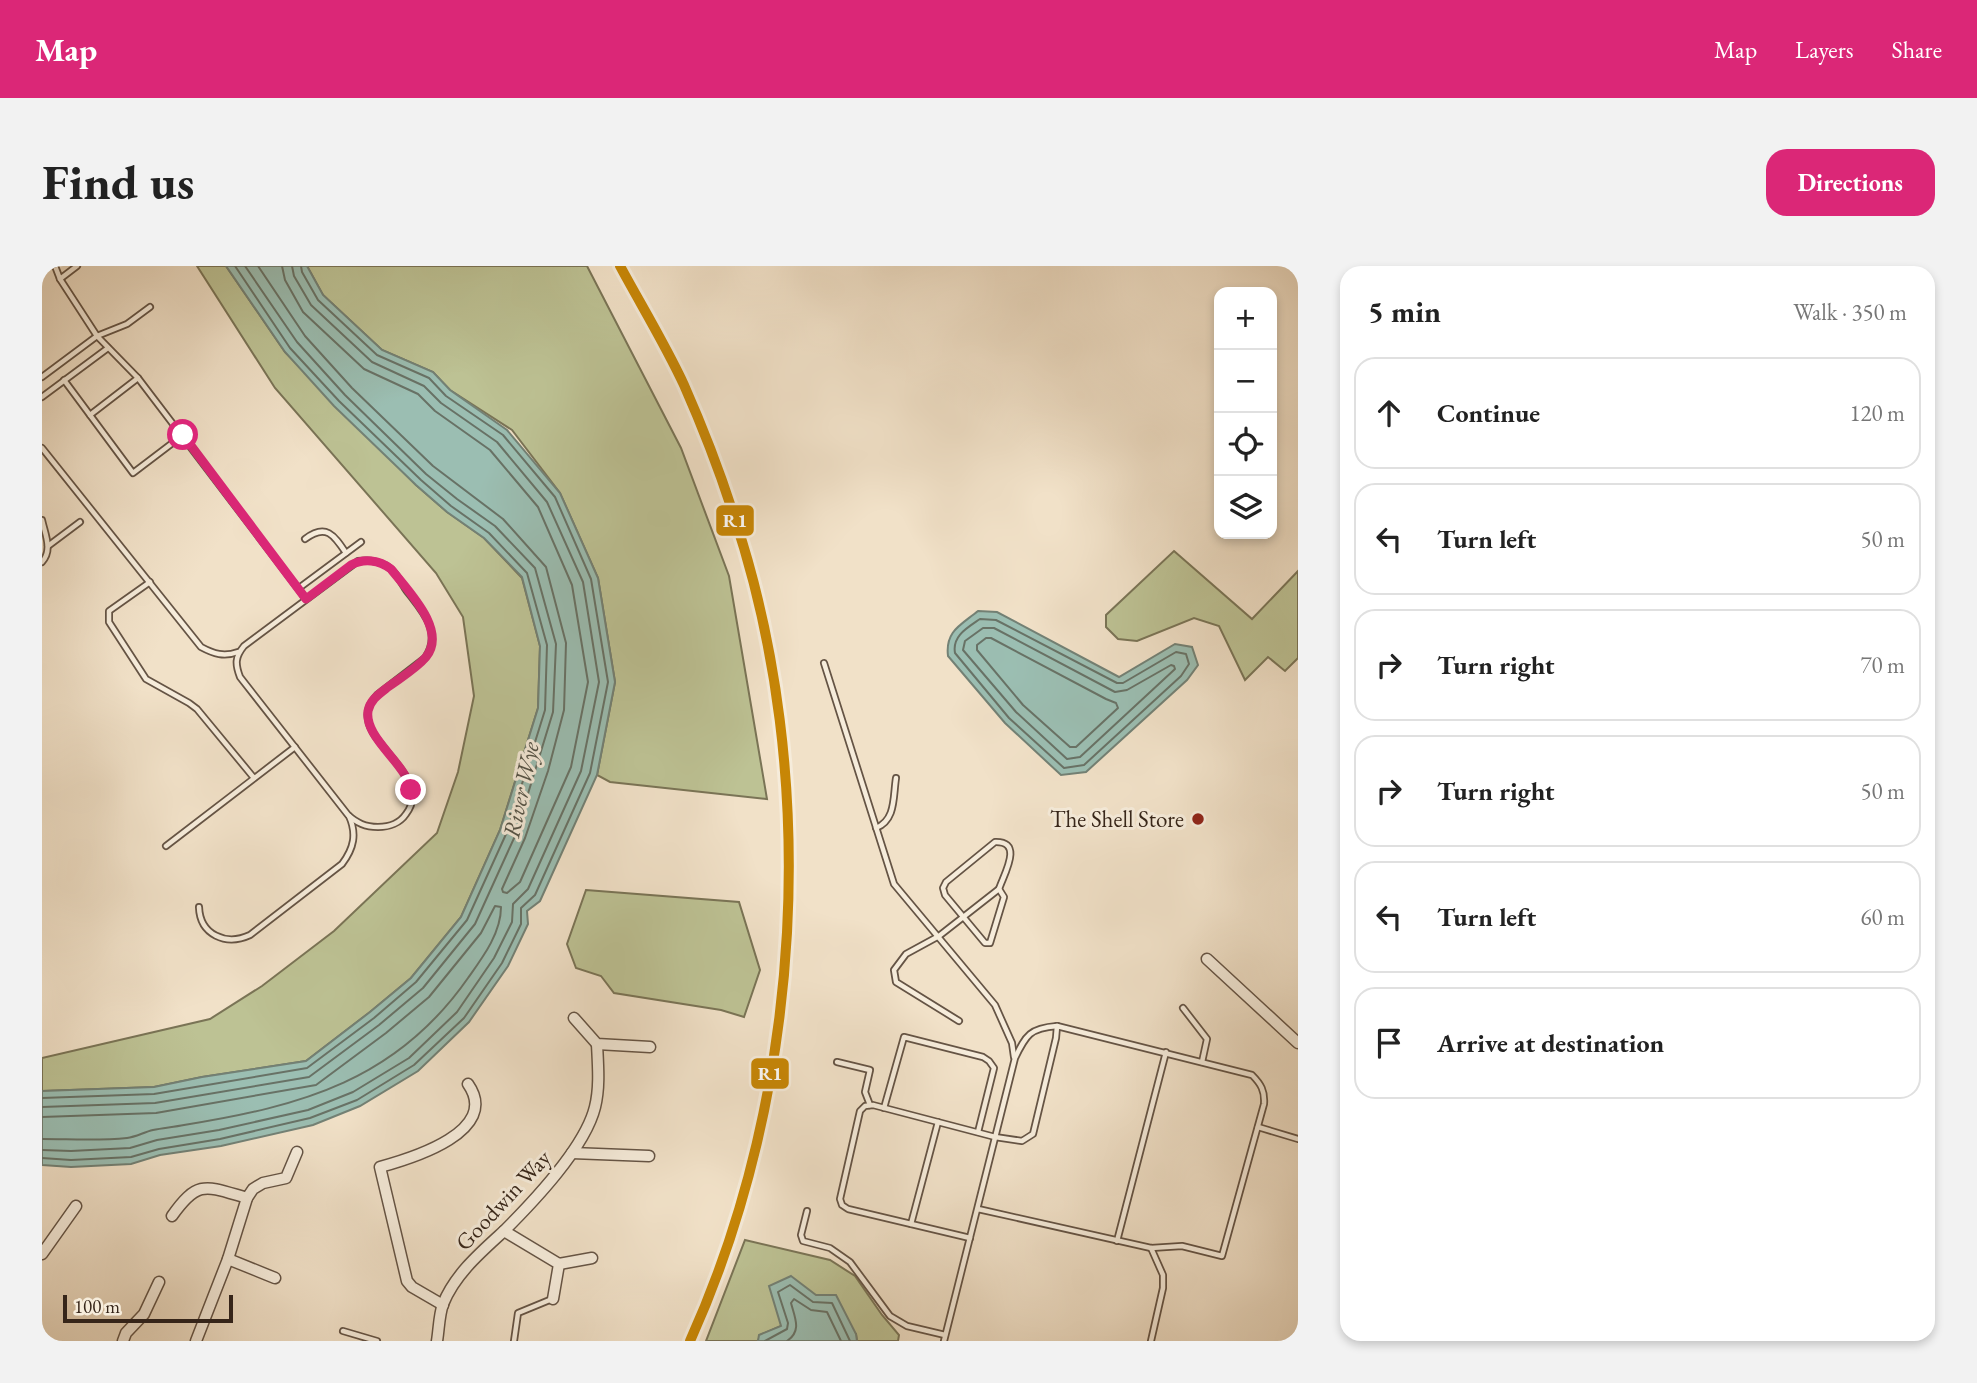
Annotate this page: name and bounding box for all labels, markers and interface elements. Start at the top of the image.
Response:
text: Map [35,28,97,71]
text: Map [1714,34,1757,65]
text: Layers [1795,34,1854,65]
text: Share [1892,34,1942,65]
button: Directions [1766,149,1935,216]
text: Find us [42,150,194,214]
map controls [1214,287,1277,539]
button: + [1214,287,1277,350]
text: 5 min [1368,292,1441,331]
text: Walk · 350 m [1793,297,1907,327]
button: − [1214,350,1277,413]
icon: ahead [1370,394,1408,432]
text: Continue [1437,396,1540,430]
text: 120 m [1849,398,1905,428]
button: locate [1214,413,1277,476]
route start [167,419,198,450]
button: layers [1214,476,1277,539]
line badge: R1 [715,504,755,537]
text: R1 [723,508,747,533]
icon: left [1370,520,1408,558]
text: Turn left [1437,522,1536,556]
text: 50 m [1860,524,1905,554]
icon: right [1370,646,1408,684]
text: Turn right [1437,648,1555,682]
text: 70 m [1860,650,1905,680]
water label: River Wye [495,738,546,841]
icon: right [1370,772,1408,810]
route end [395,774,426,805]
text: Turn right [1437,774,1555,808]
text: 50 m [1860,776,1905,806]
place label: The Shell Store [1050,804,1184,834]
marker: The Shell Store [1190,811,1206,827]
icon: left [1370,898,1408,936]
text: Turn left [1437,900,1536,934]
text: 60 m [1860,902,1905,932]
icon: arrive [1370,1024,1408,1062]
text: Arrive at destination [1437,1026,1664,1060]
line badge: R1 [750,1057,790,1090]
text: R1 [758,1061,782,1086]
street label: Goodwin Way [449,1143,558,1257]
scale bar [63,1292,233,1324]
text: 100 m [74,1294,120,1319]

